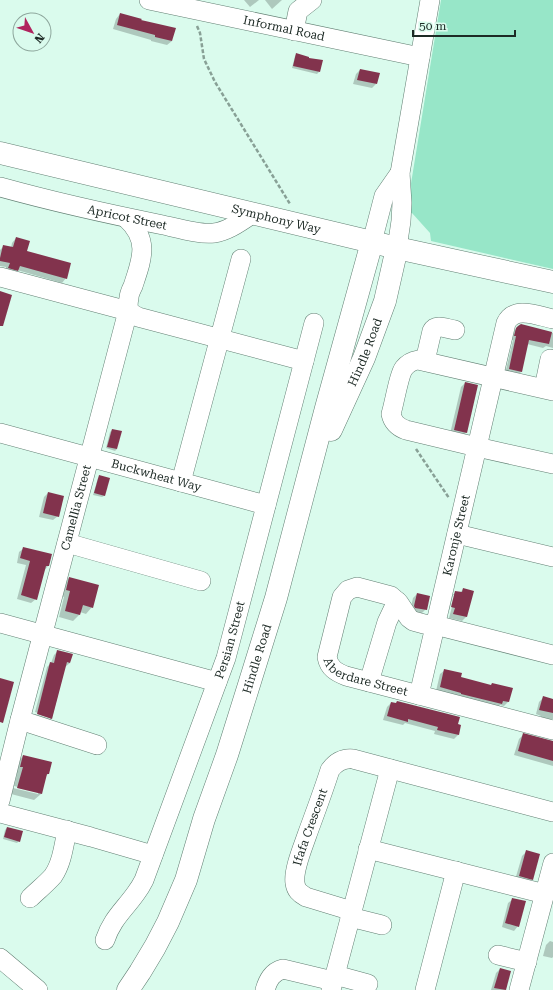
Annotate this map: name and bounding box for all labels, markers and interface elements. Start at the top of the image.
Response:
north arrow [12,12,52,52]
scale bar [413,12,515,38]
street label: Informal Road [242,13,326,44]
text: 50 m [419,19,446,33]
text: N [31,31,47,46]
street label: Apricot Street [86,202,169,233]
street label: Symphony Way [230,202,323,237]
street label: Hindle Road [345,316,385,388]
street label: Buckwheat Way [110,456,204,494]
street label: Camellia Street [58,463,94,552]
street label: Karonje Street [440,493,473,577]
street label: Persian Street [212,599,248,681]
street label: Hindle Road [240,622,275,695]
street label: Aberdare Street [320,656,410,699]
street label: Ifafa Crescent [290,786,330,867]

